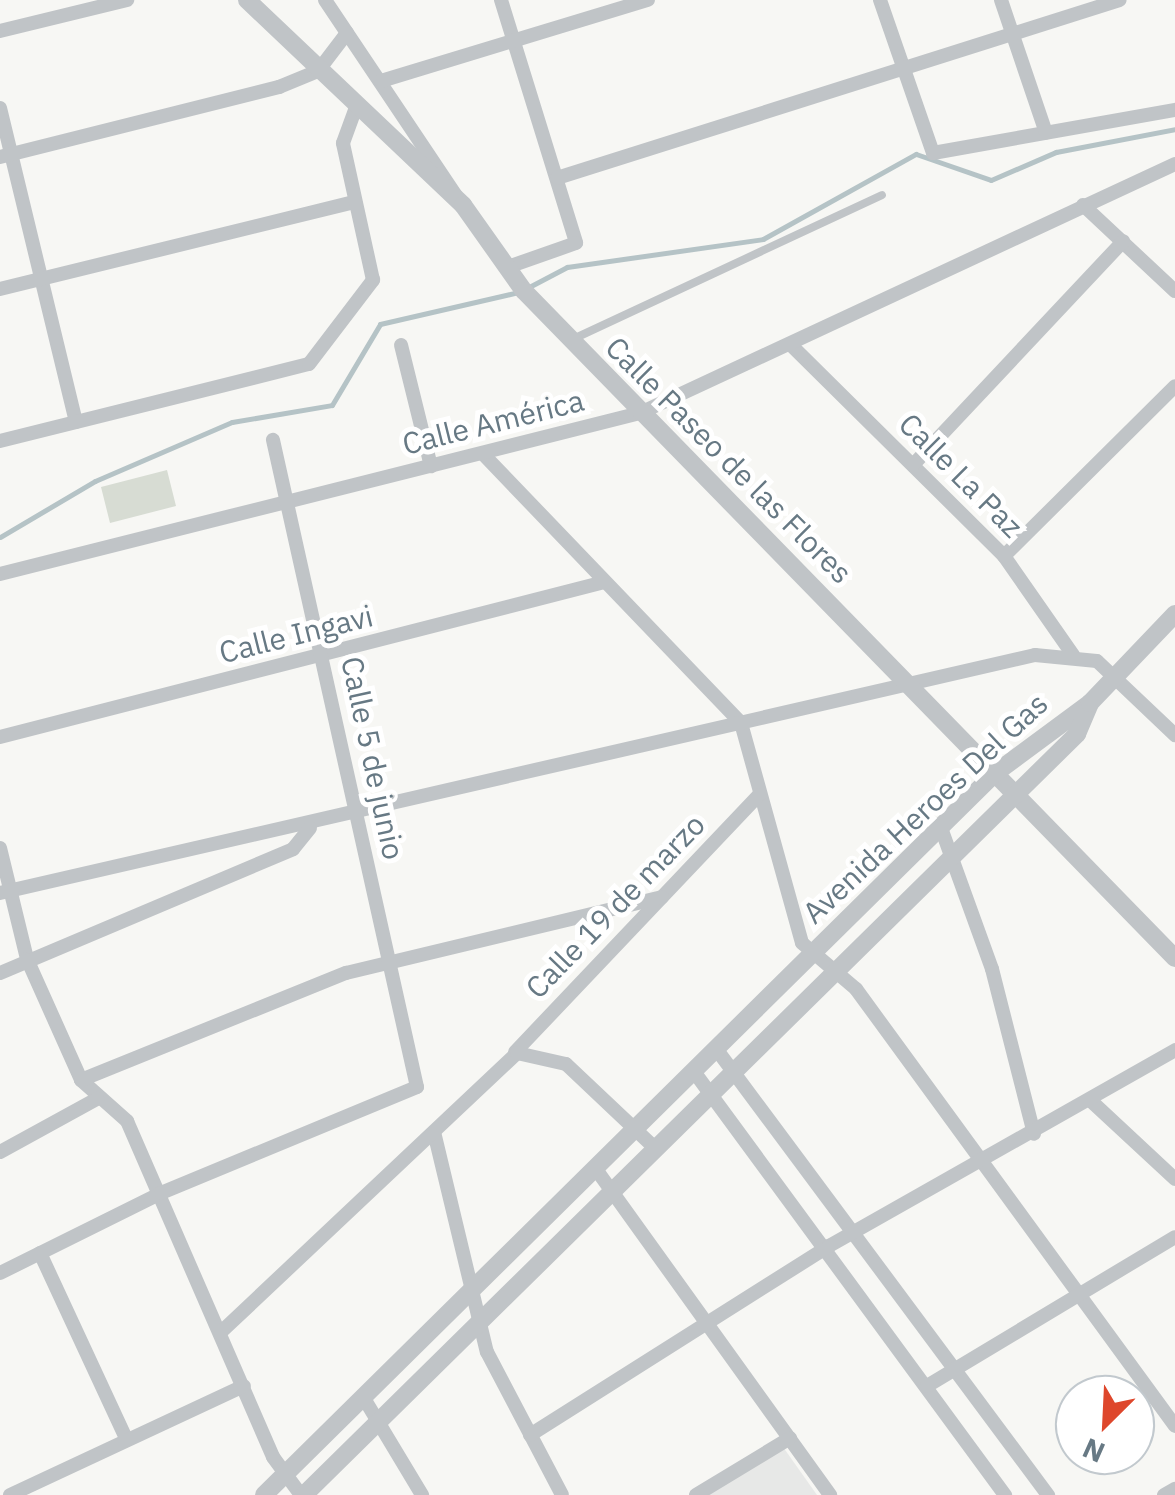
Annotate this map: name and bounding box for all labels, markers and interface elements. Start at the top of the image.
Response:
street label: Calle Paseo de las Flores [598,329,860,591]
street label: Calle América [398,382,588,462]
street label: Calle La Paz [892,406,1030,544]
street label: Calle Ingavi [215,598,377,670]
street label: Calle 5 de junio [334,653,412,863]
street label: Avenida Heroes Del Gas [795,685,1055,931]
street label: Calle 19 de marzo [518,806,712,1006]
north arrow [1055,1375,1155,1475]
text: N [1077,1430,1110,1472]

